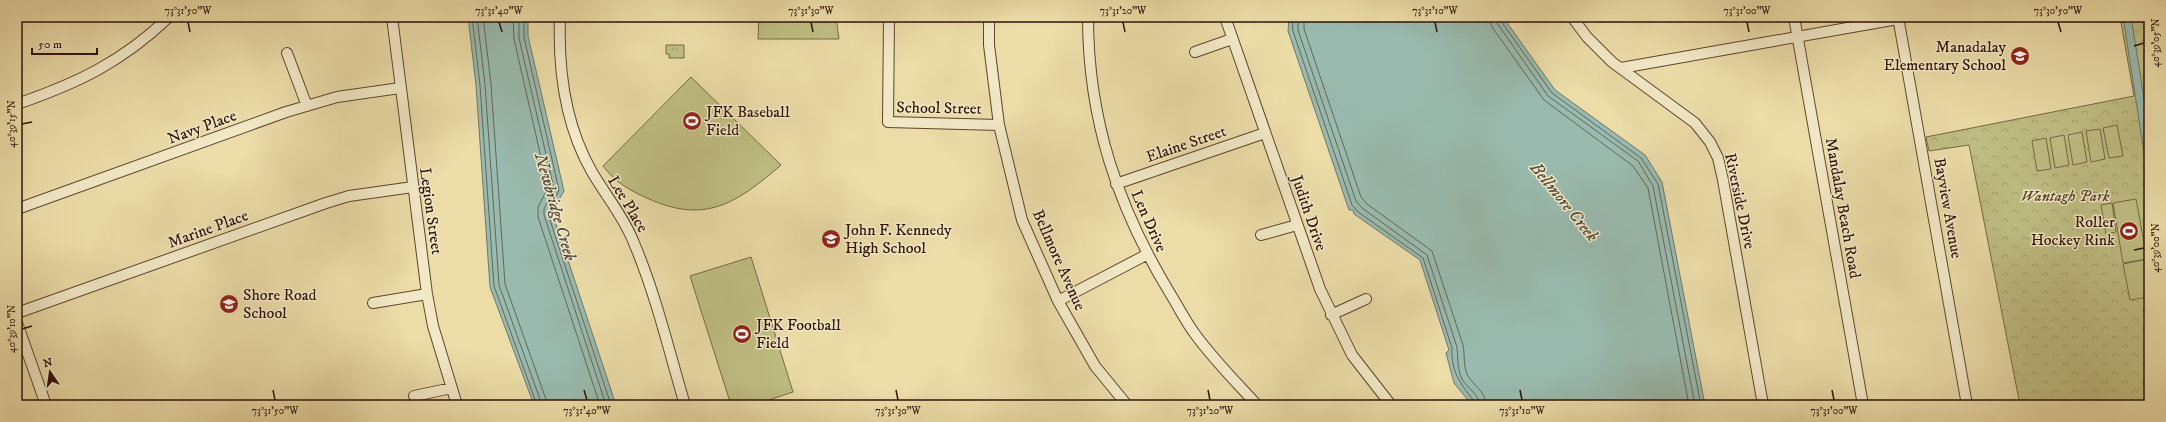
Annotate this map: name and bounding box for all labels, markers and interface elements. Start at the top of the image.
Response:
text: 73°31'50"W [165,5,212,17]
text: 73°31'40"W [475,5,524,17]
text: 73°31'30"W [788,5,835,17]
text: 73°31'20"W [1100,5,1147,17]
text: 73°31'10"W [1412,5,1458,17]
text: 73°31'00"W [1723,5,1771,17]
text: 73°30'50"W [2034,5,2083,17]
text: 40°39'05"N [2150,18,2162,68]
scale bar [32,30,97,56]
text: 50 m [38,37,62,52]
place label: Manadalay Elementary School [1884,37,2006,75]
school or university icon: Manadalay Elementary School [2009,45,2031,67]
street label: School Street [896,97,982,119]
text: 40°39'15"N [6,100,18,148]
place label: JFK Baseball Field [704,102,790,140]
street label: Navy Place [165,105,240,149]
sports icon: JFK Baseball Field [681,110,703,132]
street label: Elaine Street [1143,121,1229,167]
street label: Mandalay Beach Road [1821,136,1865,280]
water label: Newbridge Creek [529,150,581,264]
street label: Riverside Drive [1720,151,1760,251]
street label: Bayview Avenue [1929,156,1967,260]
water label: Bellmore Creek [1524,157,1603,247]
street label: Legion Street [415,166,447,256]
street label: Judith Drive [1286,171,1331,254]
street label: Lee Place [603,172,653,236]
park label: Wantagh Park [2021,186,2110,206]
street label: Len Drive [1127,187,1172,255]
street label: Marine Place [165,205,251,253]
street label: Bellmore Avenue [1028,207,1090,314]
place label: Roller Hockey Rink [2031,212,2115,250]
place label: John F. Kennedy High School [843,220,952,258]
sports icon: Roller Hockey Rink [2118,220,2140,242]
text: 40°39'00"N [2150,223,2162,273]
school or university icon: John F. Kennedy High School [820,228,842,250]
place label: Shore Road School [243,285,317,323]
school or university icon: Shore Road School [218,293,240,315]
text: 40°39'10"N [6,305,18,353]
place label: JFK Football Field [754,315,841,353]
sports icon: JFK Football Field [731,323,753,345]
north arrow [30,352,70,392]
text: N [42,355,54,371]
text: 73°31'50"W [252,405,299,417]
text: 73°31'40"W [563,405,612,417]
text: 73°31'30"W [875,405,922,417]
text: 73°31'20"W [1187,405,1234,417]
text: 73°31'10"W [1499,405,1545,417]
text: 73°31'00"W [1810,405,1858,417]

